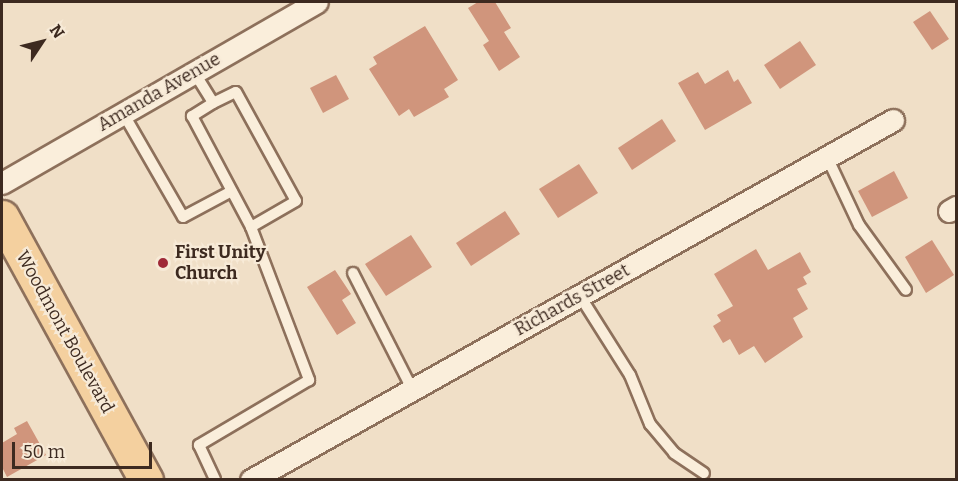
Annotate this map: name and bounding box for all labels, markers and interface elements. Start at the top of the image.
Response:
north arrow [12,12,72,72]
text: N [46,21,68,42]
street label: Amanda Avenue [94,48,224,136]
place label: First Unity Church [175,242,266,284]
street label: Woodmont Boulevard [11,247,119,417]
marker: First Unity Church [156,256,170,270]
street label: Richards Street [511,259,633,341]
scale bar [15,430,154,468]
text: 50 m [23,441,65,463]

